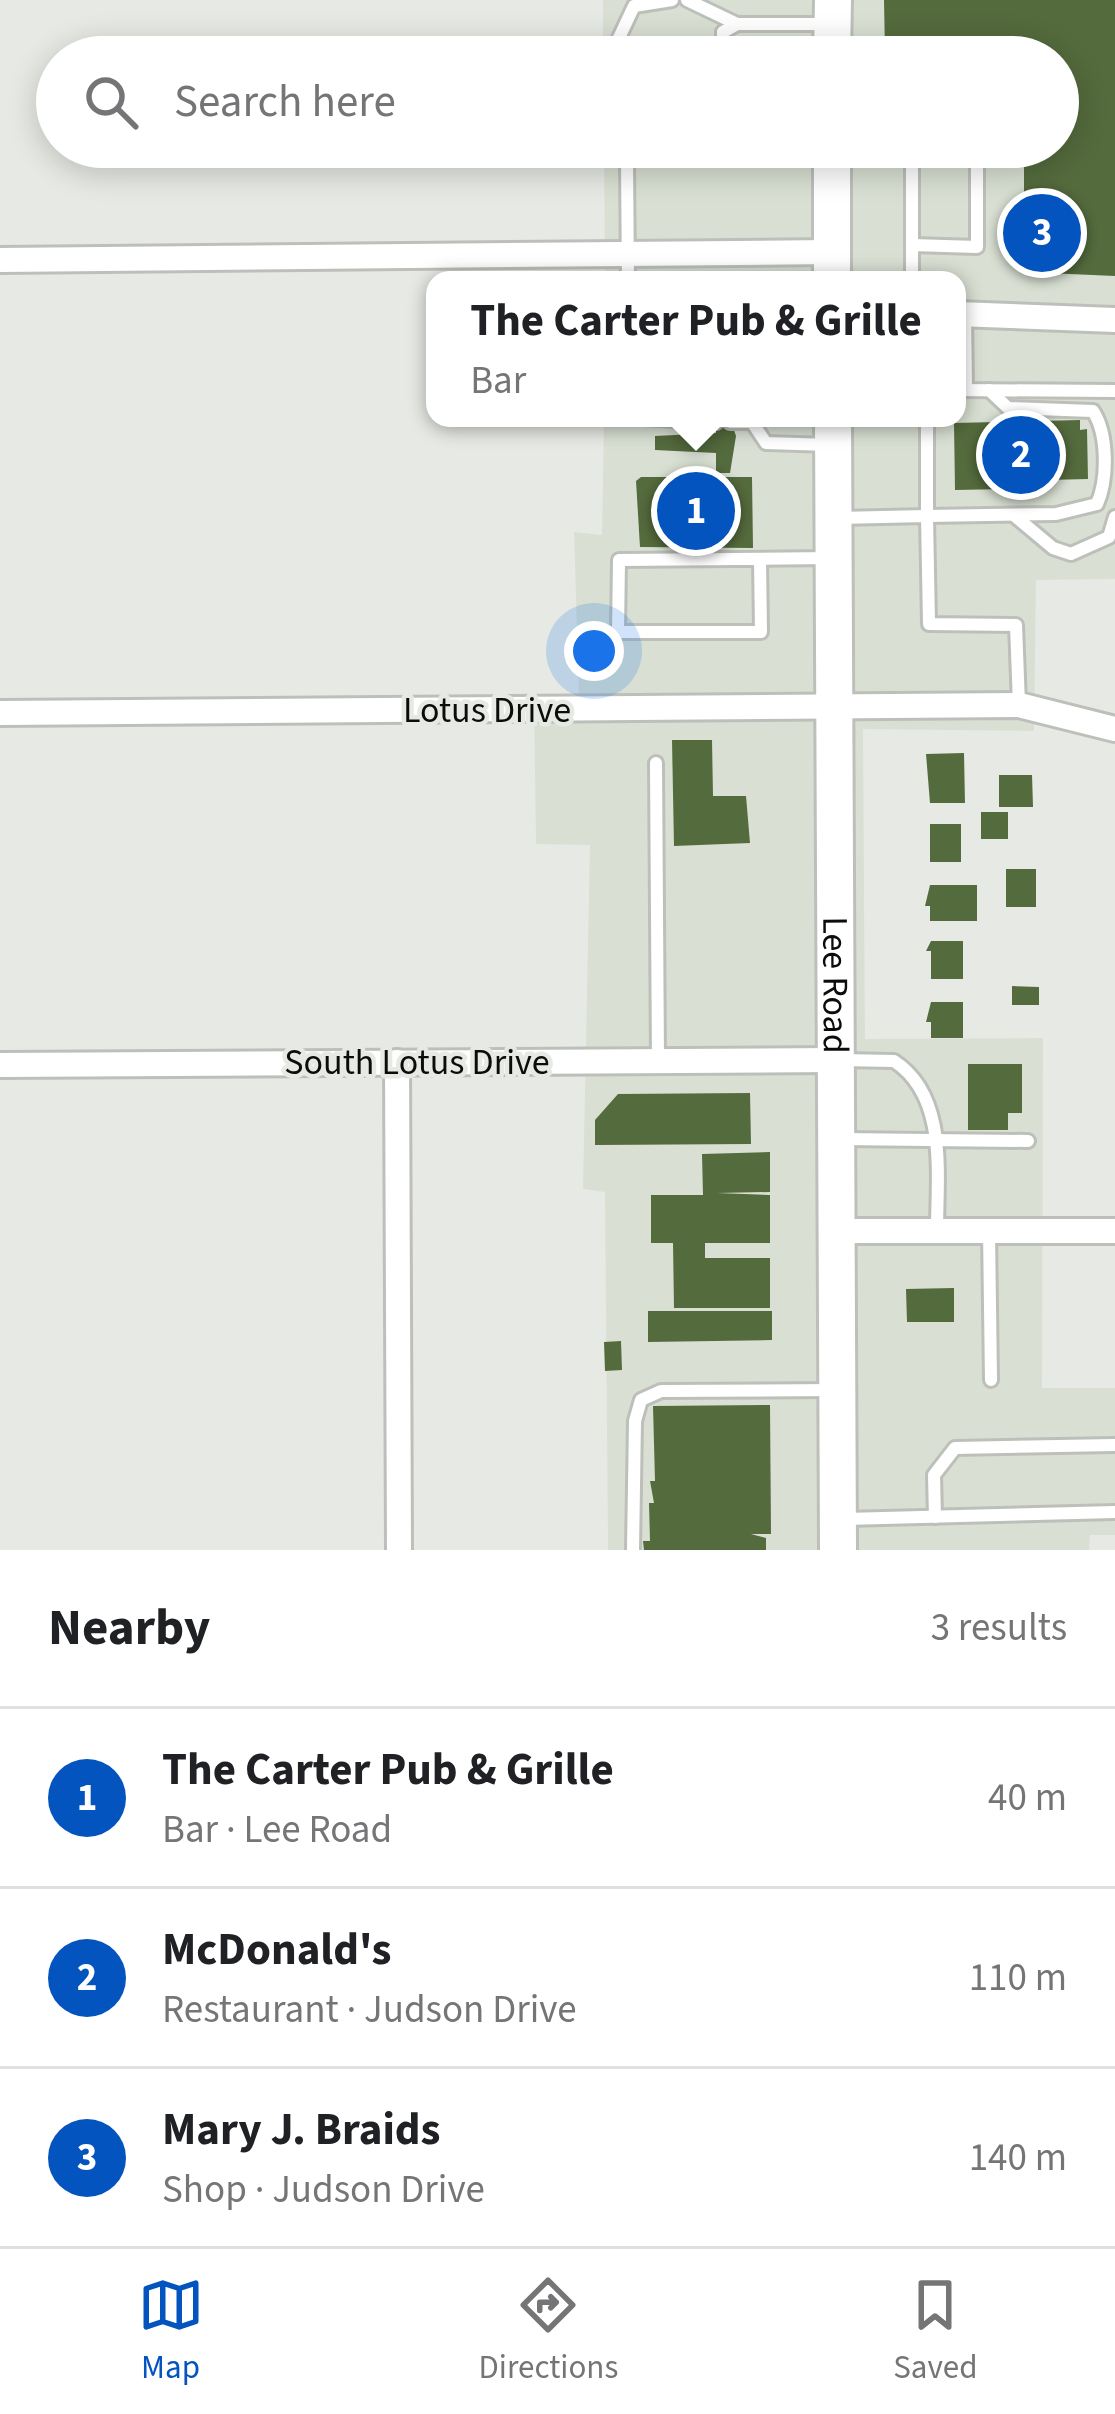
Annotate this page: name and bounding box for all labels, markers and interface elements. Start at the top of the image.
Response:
search box [36,36,1079,168]
icon: search [78,69,144,135]
text: Search here [174,70,396,134]
pin: 3 [1003,188,1081,278]
popup [426,271,966,427]
text: The Carter Pub & Grille [470,289,922,353]
text: Bar [470,353,526,409]
pin: 2 [982,410,1060,500]
pin: 1 [657,466,735,556]
your location [564,621,624,681]
street label: Lotus Drive [403,685,571,736]
street label: Lee Road [810,916,861,1054]
street label: South Lotus Drive [284,1037,550,1088]
text: Nearby [48,1592,210,1664]
text: 3 results [931,1600,1067,1656]
text: The Carter Pub & Grille [162,1738,614,1802]
text: 1 [77,1770,97,1826]
text: 40 m [988,1770,1067,1826]
text: Bar · Lee Road [162,1802,392,1858]
text: McDonald's [162,1918,392,1982]
text: 2 [77,1950,97,2006]
text: 110 m [969,1950,1067,2006]
text: Restaurant · Judson Drive [162,1982,577,2038]
text: Mary J. Braids [162,2098,441,2162]
text: 3 [77,2130,97,2186]
text: 140 m [969,2130,1067,2186]
text: Shop · Judson Drive [162,2162,485,2218]
tab: Map [138,2272,204,2391]
tab: Directions [479,2272,618,2391]
tab: Saved [893,2272,977,2391]

